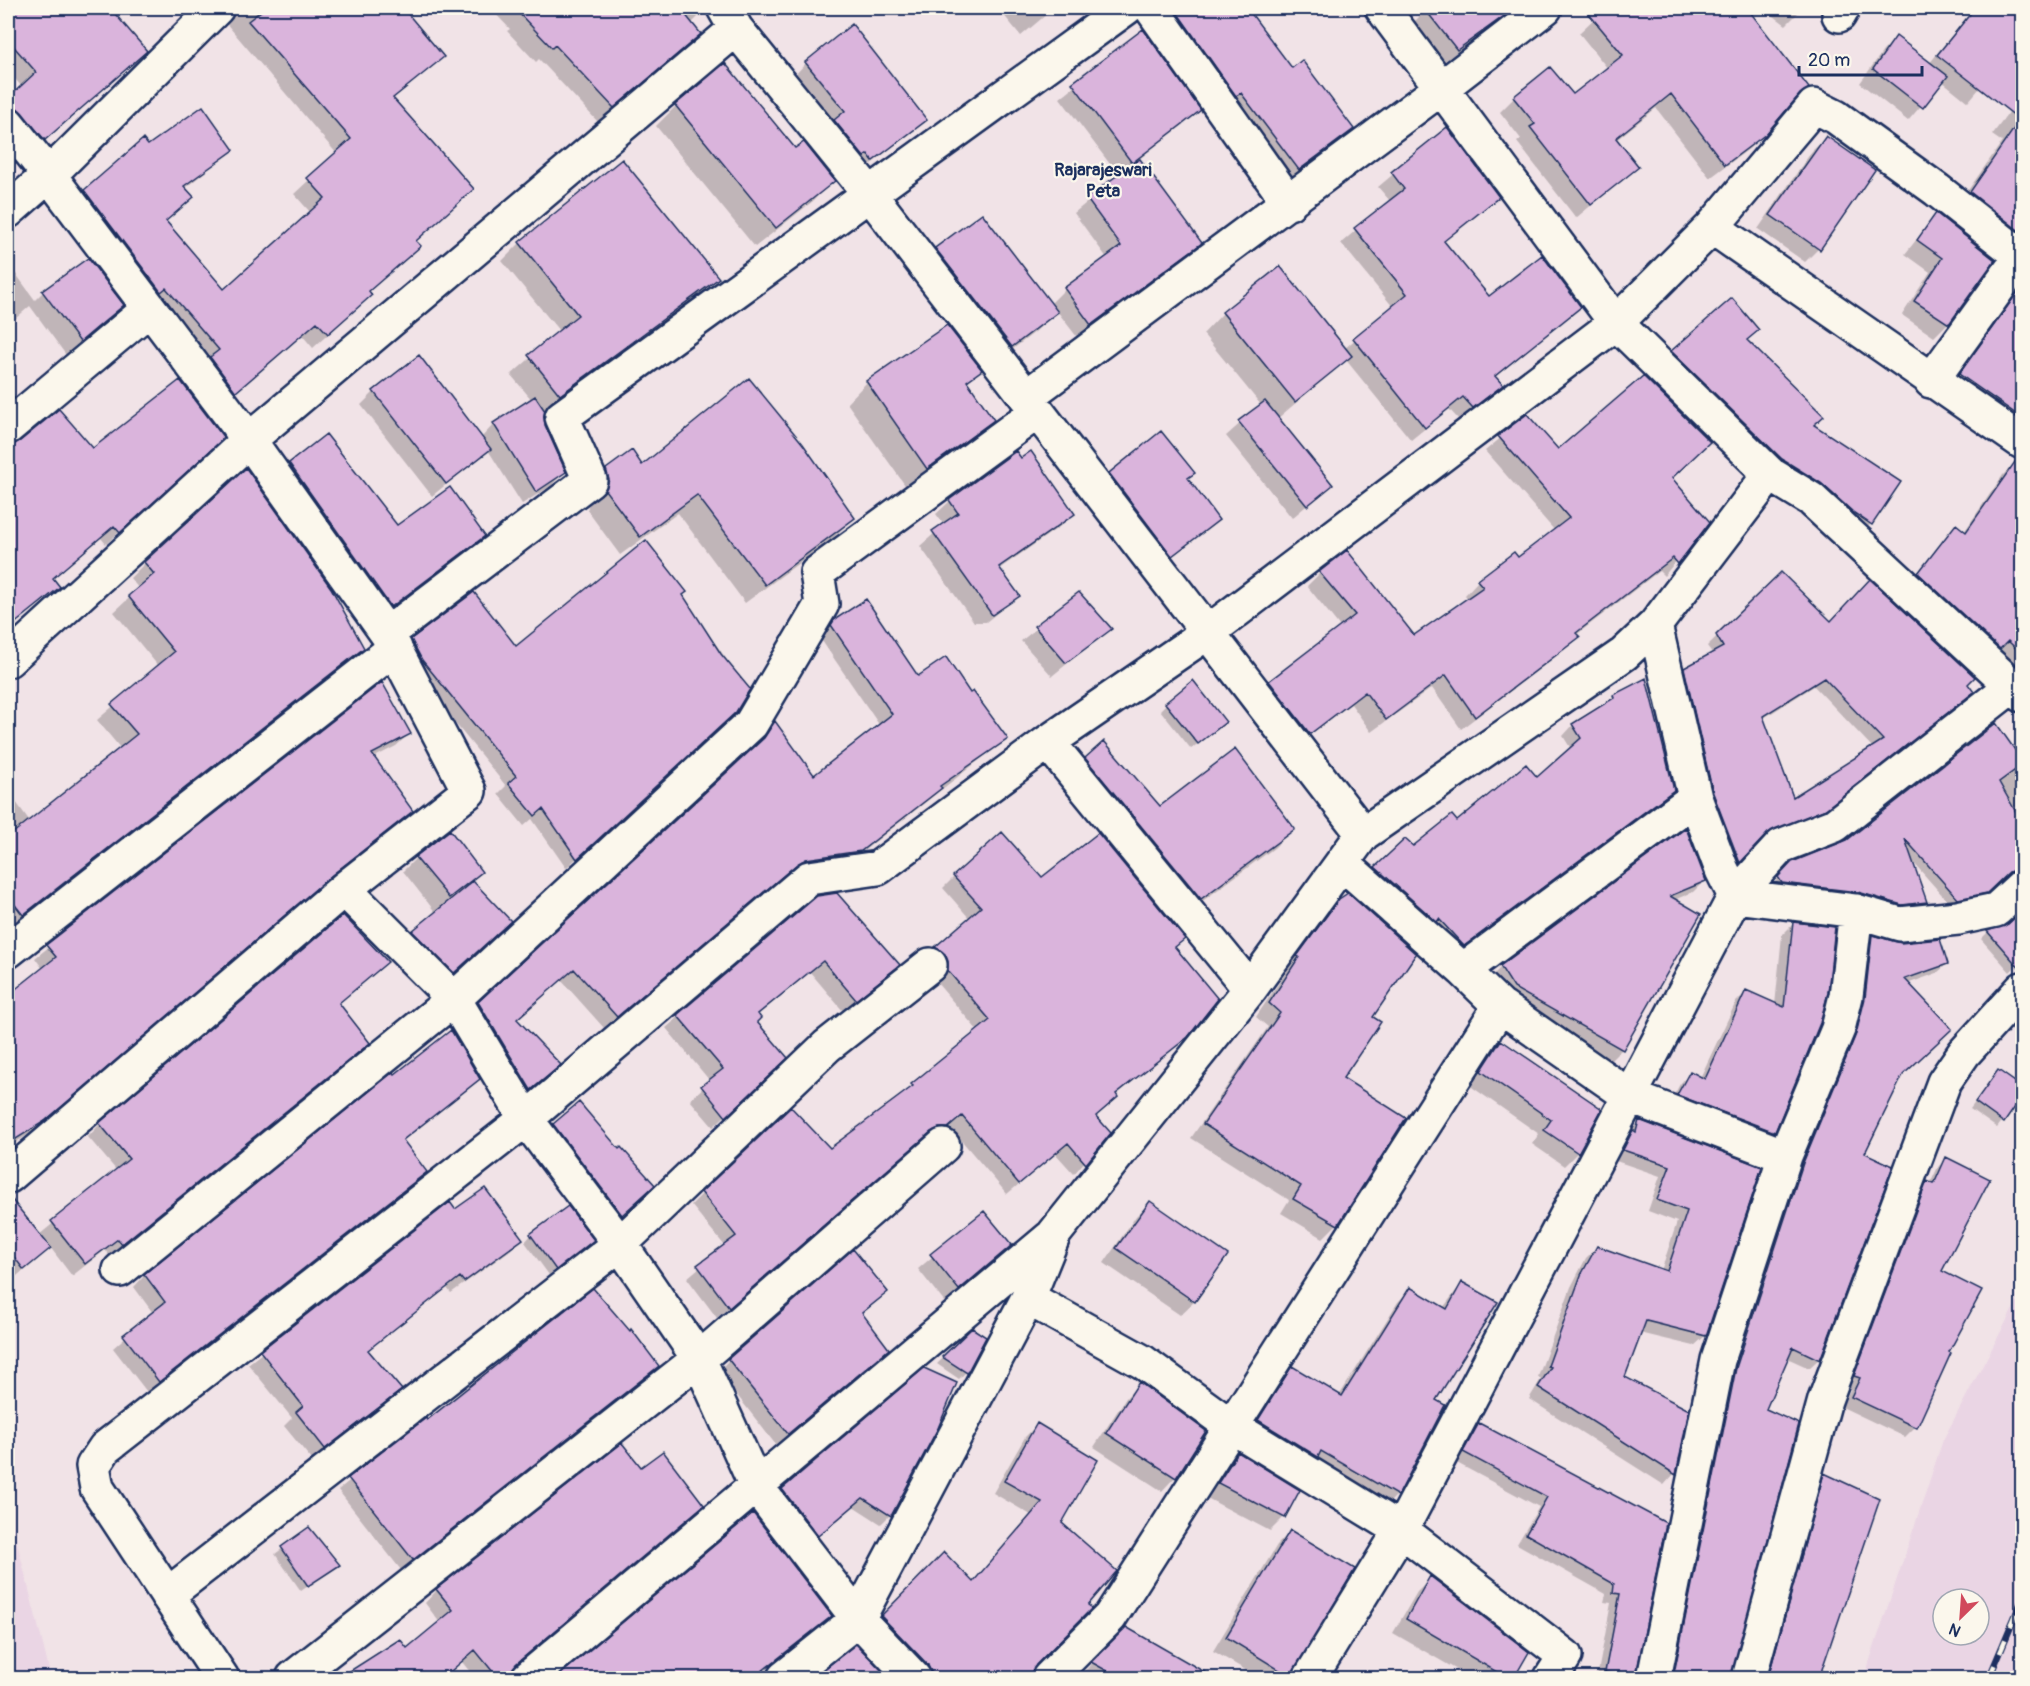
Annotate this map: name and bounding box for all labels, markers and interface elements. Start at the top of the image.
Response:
scale bar [1799,39,1922,77]
text: 20 m [1808,49,1850,72]
district label: Rajarajeswari Peta [1054,159,1152,203]
north arrow [1931,1587,1991,1647]
text: N [1946,1618,1964,1641]

